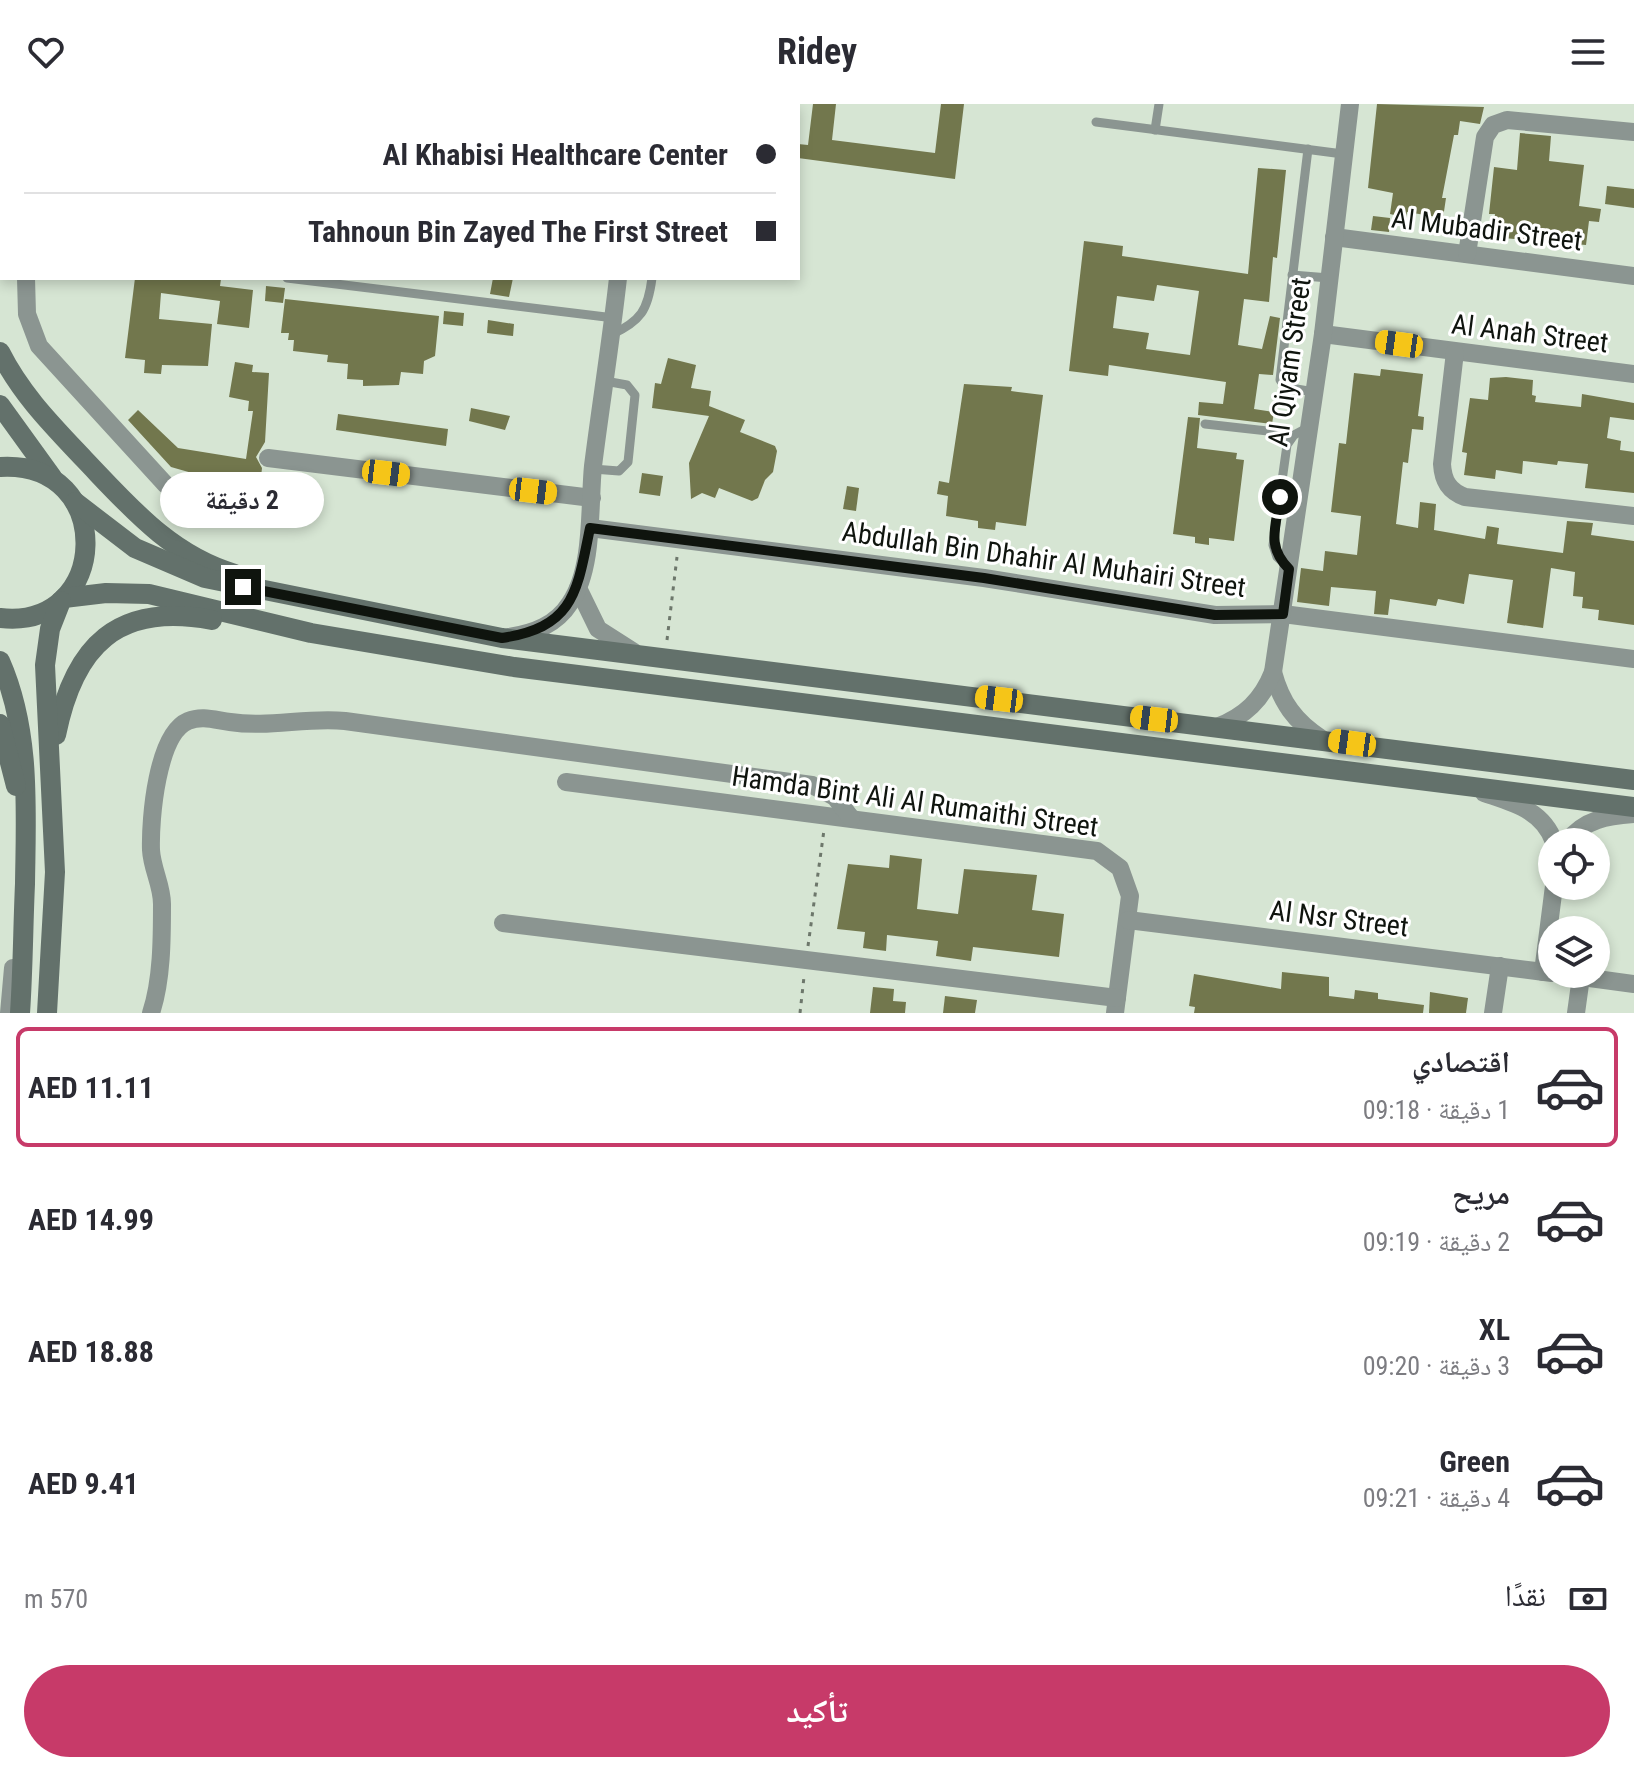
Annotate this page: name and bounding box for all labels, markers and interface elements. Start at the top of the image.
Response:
icon: heart [24,30,68,74]
icon: menu [1566,30,1610,74]
text: Ridey [777,31,857,73]
text: Al Khabisi Healthcare Center [383,137,728,172]
street label: Al Mubadir Street [1390,201,1584,258]
text: Tahnoun Bin Zayed The First Street [308,214,728,249]
street label: Al Qiyam Street [1261,275,1318,449]
street label: Al Anah Street [1450,308,1610,359]
car [1374,329,1424,359]
car [361,458,411,488]
callout: 2 دقيقة [161,471,325,527]
car [508,476,558,506]
route start [1262,479,1298,515]
text: 2 دقيقة [205,485,279,515]
street label: Abdullah Bin Dhahir Al Muhairi Street [840,515,1248,604]
route end [225,569,261,605]
car [974,684,1024,714]
car [1129,704,1179,734]
car [1327,728,1377,758]
street label: Hamda Bint Ali Al Rumaithi Street [730,759,1100,844]
map controls [1538,828,1610,988]
button: locate [1538,828,1610,900]
street label: Al Nsr Street [1268,894,1410,943]
button: layers [1538,916,1610,988]
text: اقتصادي [1412,1044,1510,1079]
icon: car [1534,1051,1606,1123]
text: AED 11.11 [28,1070,154,1105]
text: 1 دقيقة · 09:18 [1363,1095,1510,1125]
text: مريح [1452,1176,1510,1211]
icon: car [1534,1183,1606,1255]
text: AED 14.99 [28,1202,154,1237]
text: 2 دقيقة · 09:19 [1363,1227,1510,1257]
text: XL [1479,1312,1510,1347]
icon: car [1534,1315,1606,1387]
text: AED 18.88 [28,1334,154,1369]
text: 3 دقيقة · 09:20 [1363,1351,1510,1381]
text: Green [1439,1444,1510,1479]
icon: car [1534,1447,1606,1519]
text: AED 9.41 [28,1466,139,1501]
text: 4 دقيقة · 09:21 [1363,1483,1510,1513]
icon: cash [1566,1577,1610,1621]
text: نقدًا [1505,1578,1546,1613]
text: 570 m [24,1584,88,1614]
button: تأكيد [24,1665,1610,1757]

